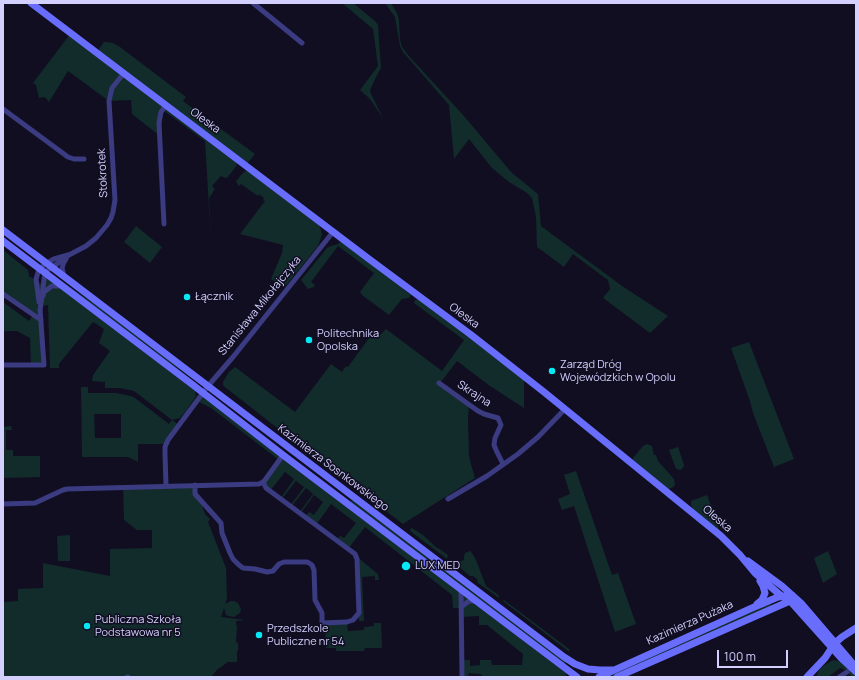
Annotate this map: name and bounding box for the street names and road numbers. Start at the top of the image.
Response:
street label: Oleska [187,105,223,137]
street label: Stokrotek [95,148,111,198]
street label: Stanisława Mikołajczyka [216,254,304,358]
street label: Oleska [446,300,482,332]
street label: Skrajna [455,378,493,410]
street label: Kazimierza Sosnkowskiego [275,422,391,514]
street label: Oleska [700,503,734,535]
street label: Kazimierza Pużaka [645,598,735,648]

